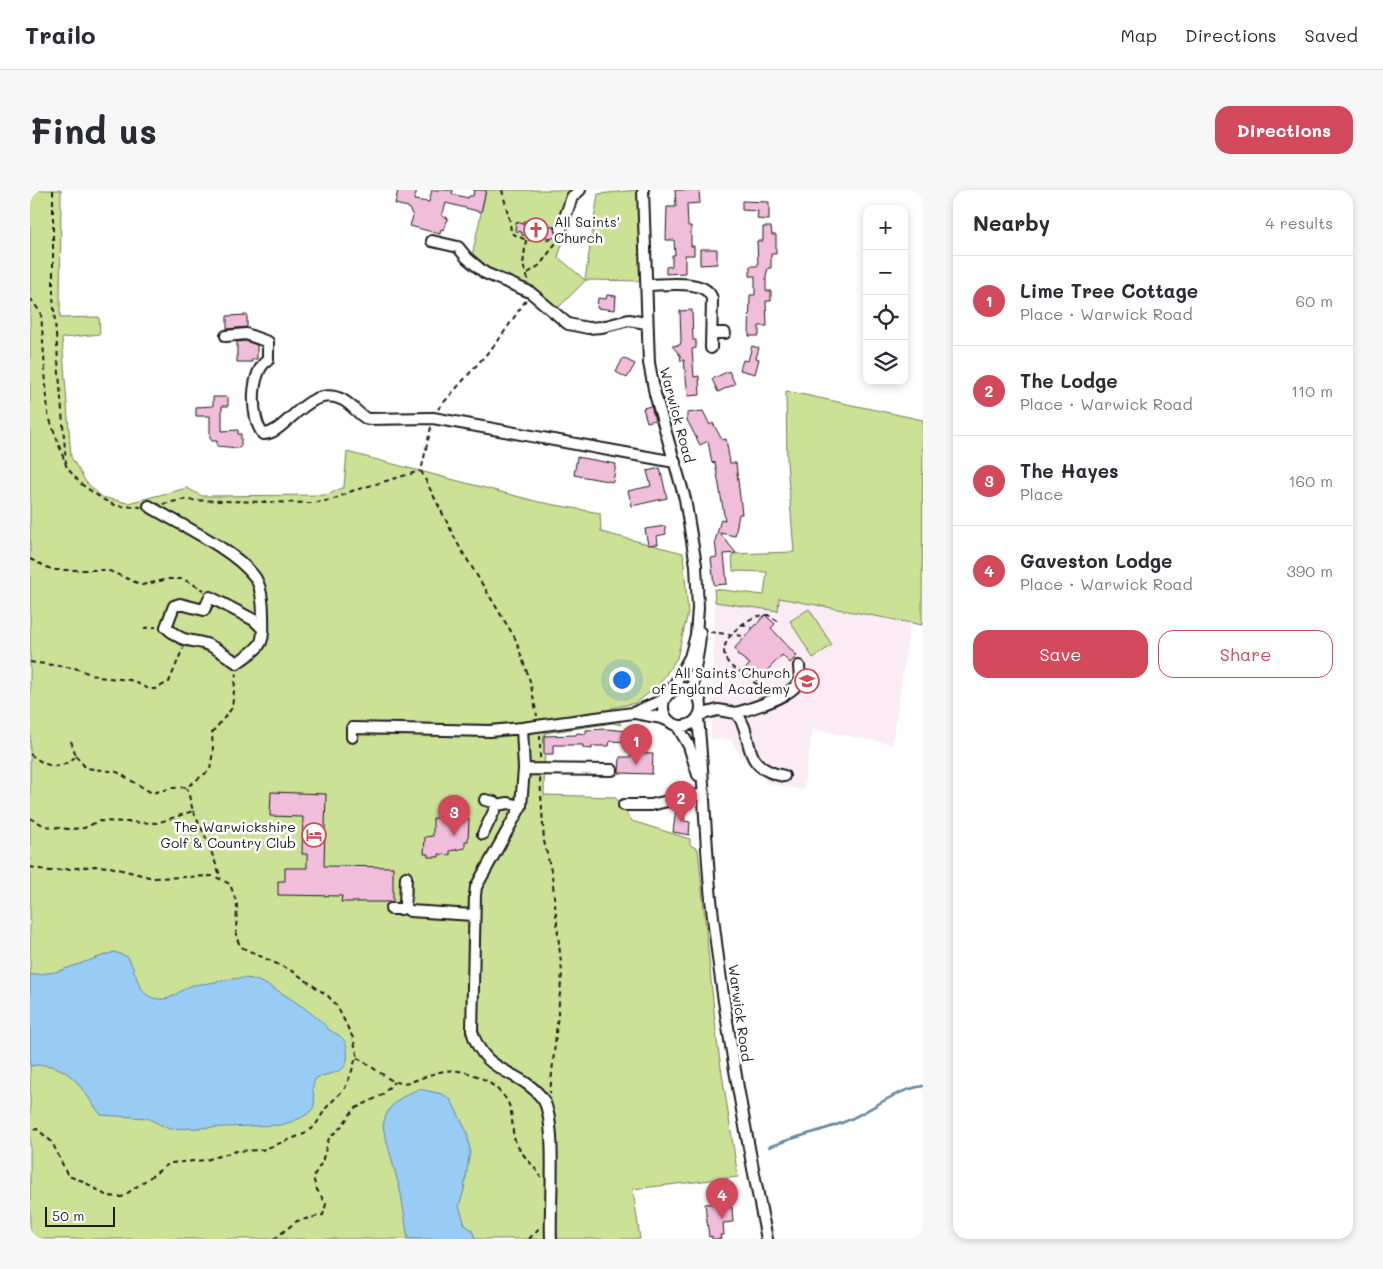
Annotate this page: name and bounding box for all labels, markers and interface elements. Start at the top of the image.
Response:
text: Trailo [25,19,96,50]
text: Map [1120,23,1157,47]
text: Directions [1185,23,1277,47]
text: Saved [1305,23,1358,47]
button: Directions [1215,106,1353,154]
text: Find us [30,107,157,153]
map controls [863,205,908,385]
button: + [863,205,908,250]
text: Nearby [973,209,1050,236]
place label: All Saints' Church [554,212,620,247]
text: 4 results [1265,212,1333,233]
church icon: All Saints' Church [523,217,549,243]
button: − [863,250,908,295]
text: Lime Tree Cottage [1020,278,1198,303]
text: 1 [985,290,993,311]
text: 60 m [1296,290,1333,311]
button: locate [863,295,908,340]
text: Place · Warwick Road [1020,303,1193,324]
button: layers [863,340,908,385]
street label: Warwick Road [656,365,699,465]
text: The Lodge [1020,368,1118,393]
text: 2 [985,380,993,401]
text: 110 m [1291,380,1333,401]
text: Place · Warwick Road [1020,393,1193,414]
text: The Hayes [1020,458,1119,483]
text: 3 [984,470,994,491]
text: 160 m [1288,470,1333,491]
text: Place [1020,483,1063,504]
text: Gaveston Lodge [1020,548,1172,573]
text: 4 [984,560,994,581]
text: 390 m [1286,560,1333,581]
text: Place · Warwick Road [1020,573,1193,594]
button: Save [973,630,1148,678]
button: Share [1158,630,1333,678]
place label: All Saints Church of England Academy [652,663,790,698]
your location [609,667,635,693]
school or university icon: All Saints Church of England Academy [794,668,820,694]
pin: 1 [620,724,652,765]
pin: 2 [665,781,697,822]
pin: 3 [438,795,470,836]
place label: The Warwickshire Golf & Country Club [161,817,296,852]
hotel icon: The Warwickshire Golf & Country Club [301,822,327,848]
street label: Warwick Road [724,963,757,1063]
pin: 4 [706,1178,738,1219]
scale bar [45,1204,115,1227]
text: 50 m [52,1206,84,1225]

